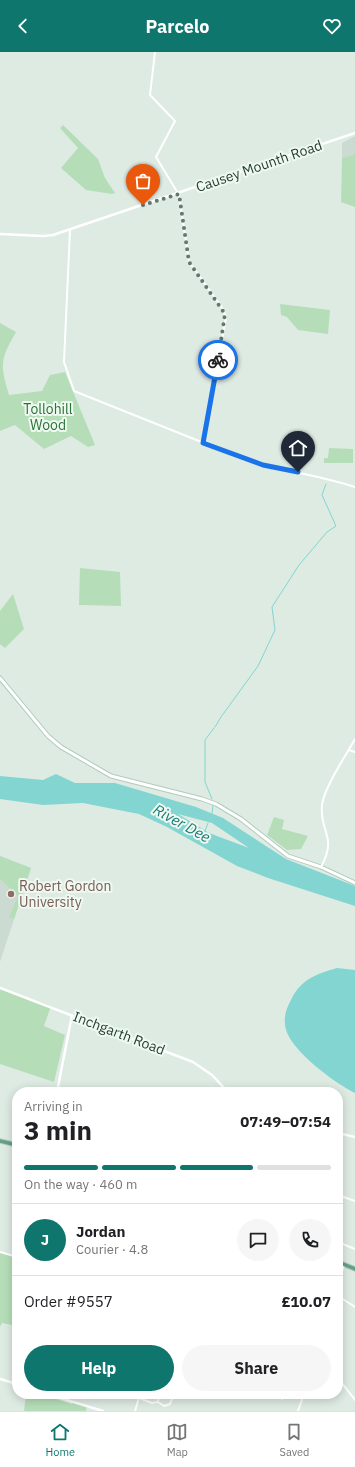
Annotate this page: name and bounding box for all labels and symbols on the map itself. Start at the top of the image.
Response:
street label: Causey Mounth Road [194,136,324,196]
pin [126,164,160,205]
courier [198,340,238,380]
park label: Tollohill Wood [23,400,73,434]
pin [281,431,315,472]
water label: River Dee [150,800,214,847]
place label: Robert Gordon University [19,877,111,911]
marker: Robert Gordon University [6,889,16,899]
street label: Inchgarth Road [71,1007,167,1059]

